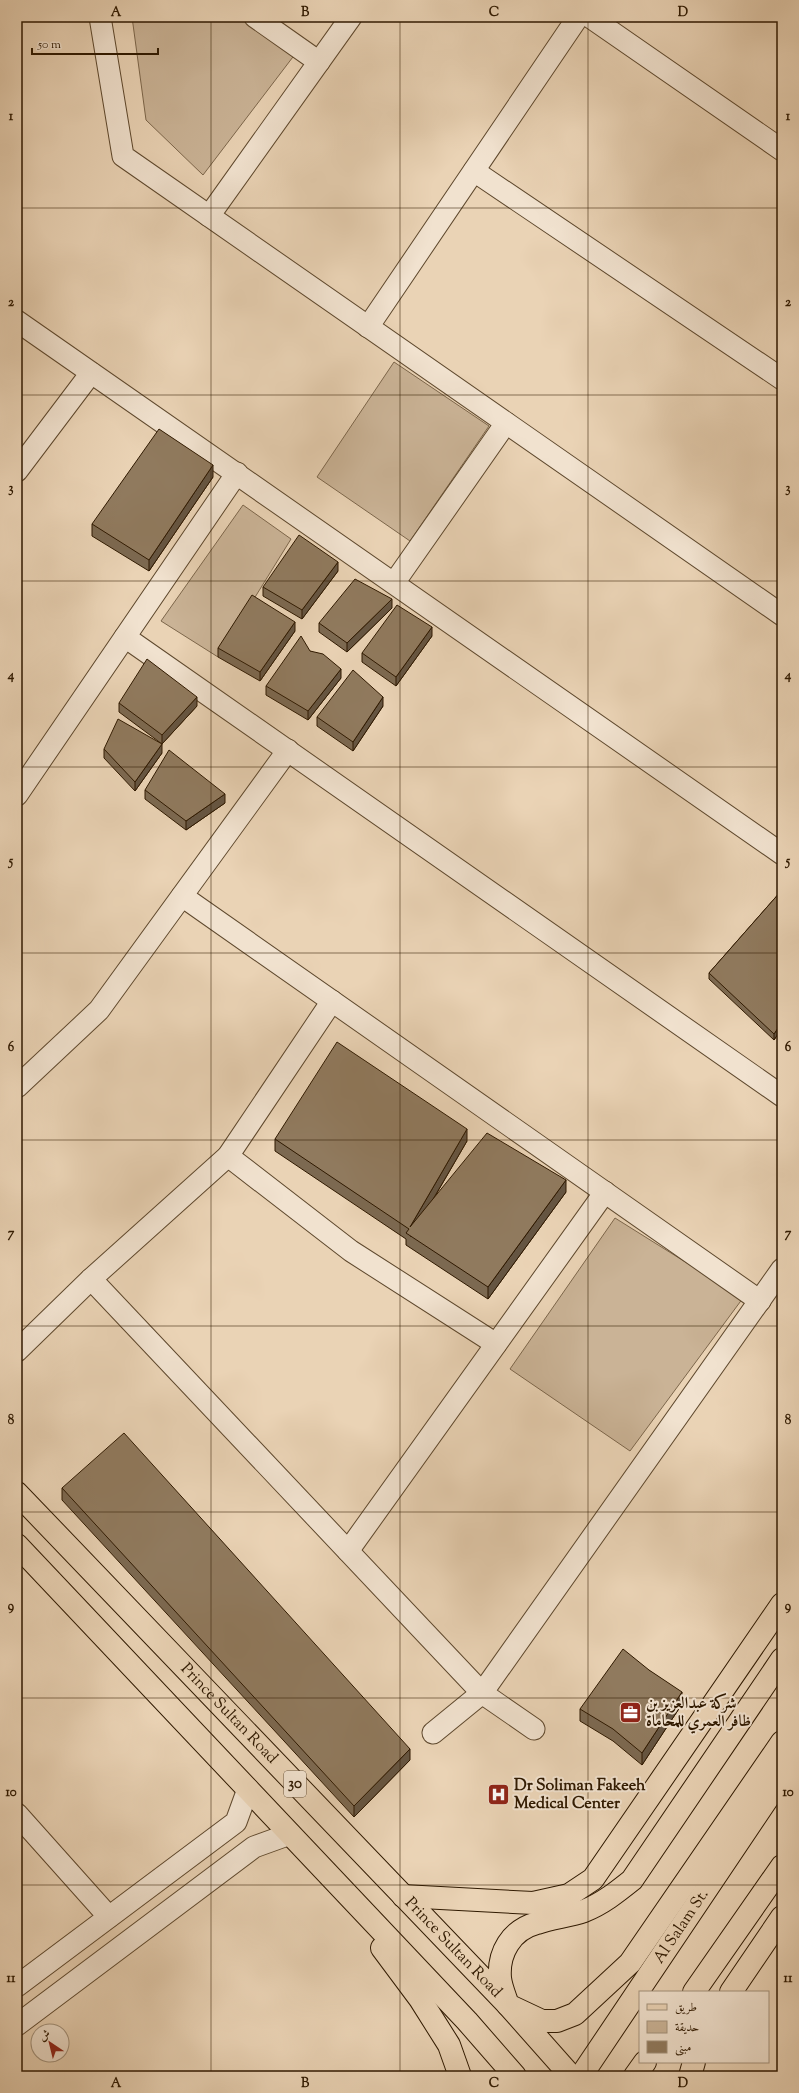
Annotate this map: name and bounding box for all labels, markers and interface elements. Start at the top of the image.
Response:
text: A [111,4,122,22]
text: B [301,4,310,22]
text: C [489,4,499,22]
text: D [678,4,688,22]
scale bar [32,30,158,56]
text: 50 m [37,36,61,54]
text: 1 [9,108,14,126]
text: 1 [786,108,791,126]
text: 2 [8,294,15,312]
text: 2 [785,294,792,312]
text: 3 [8,480,14,498]
text: 3 [785,480,791,498]
text: 4 [7,667,15,685]
text: 4 [784,667,792,685]
text: 5 [8,853,14,871]
text: 5 [785,853,791,871]
text: 6 [8,1039,15,1057]
text: 6 [785,1039,792,1057]
text: 7 [8,1225,15,1243]
text: 7 [785,1225,792,1243]
text: 8 [8,1412,15,1430]
text: 8 [785,1412,792,1430]
text: 9 [8,1598,15,1616]
text: 9 [785,1598,792,1616]
street label: Prince Sultan Road [175,1658,283,1769]
place label: شركة عبدالعزيز بن ظافر العمري للمحاماة [646,1693,751,1734]
office icon: شركة عبدالعزيز بن ظافر العمري للمحاماة [618,1700,644,1726]
road number: 30 [284,1771,306,1797]
place label: Dr Soliman Fakeeh Medical Center [514,1775,646,1816]
hospital icon: Dr Soliman Fakeeh Medical Center [486,1782,512,1808]
text: 10 [5,1784,17,1802]
text: 10 [782,1784,794,1802]
street label: Al Salam St. [648,1885,715,1968]
street label: Prince Sultan Road [399,1892,507,2003]
text: 11 [7,1970,16,1988]
text: 11 [784,1970,793,1988]
legend [639,1991,769,2063]
text: طريق [675,1999,697,2017]
text: حديقة [675,2019,699,2037]
north arrow [30,2023,70,2063]
text: ش [36,2026,54,2045]
text: مبنى [675,2039,691,2057]
text: A [111,2075,122,2093]
text: B [301,2075,310,2093]
text: C [489,2075,499,2093]
text: D [678,2075,688,2093]

